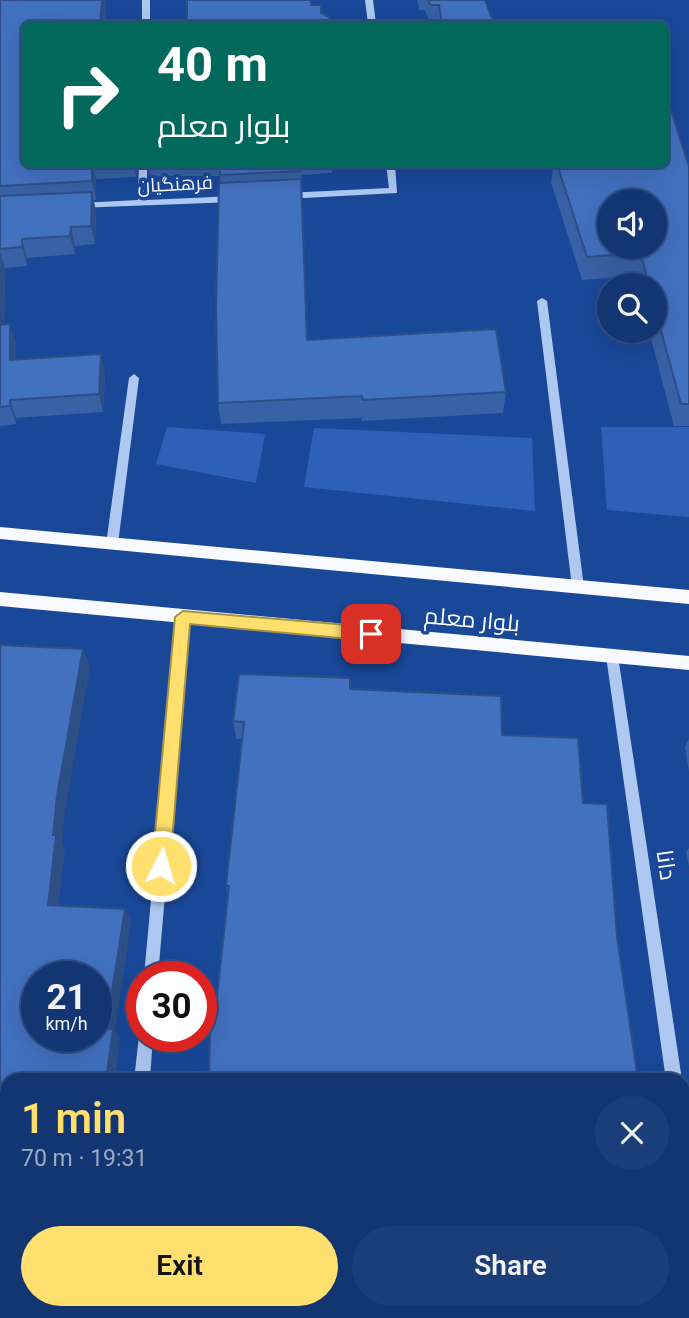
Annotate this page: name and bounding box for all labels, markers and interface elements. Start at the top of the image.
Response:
text: 40 m [157,36,268,93]
icon: right [42,49,133,140]
text: بلوار معلم [157,107,291,145]
street label: فرهنگیان [137,171,213,197]
map controls [597,189,667,343]
button: sound [597,189,667,259]
button: search [597,273,667,343]
street label: بلوار معلم [423,602,521,640]
pin [341,604,401,664]
icon: arrive [352,615,390,653]
position arrow [124,829,198,903]
street label: دانا [651,848,681,882]
speed limit sign: 30 [126,961,217,1052]
text: 21 [46,977,87,1018]
text: km/h [45,1013,88,1034]
text: 1 min [21,1094,126,1143]
button: close [595,1096,669,1170]
text: 70 m · 19:31 [21,1145,147,1172]
button: Exit [21,1226,338,1306]
button: Share [352,1226,669,1306]

